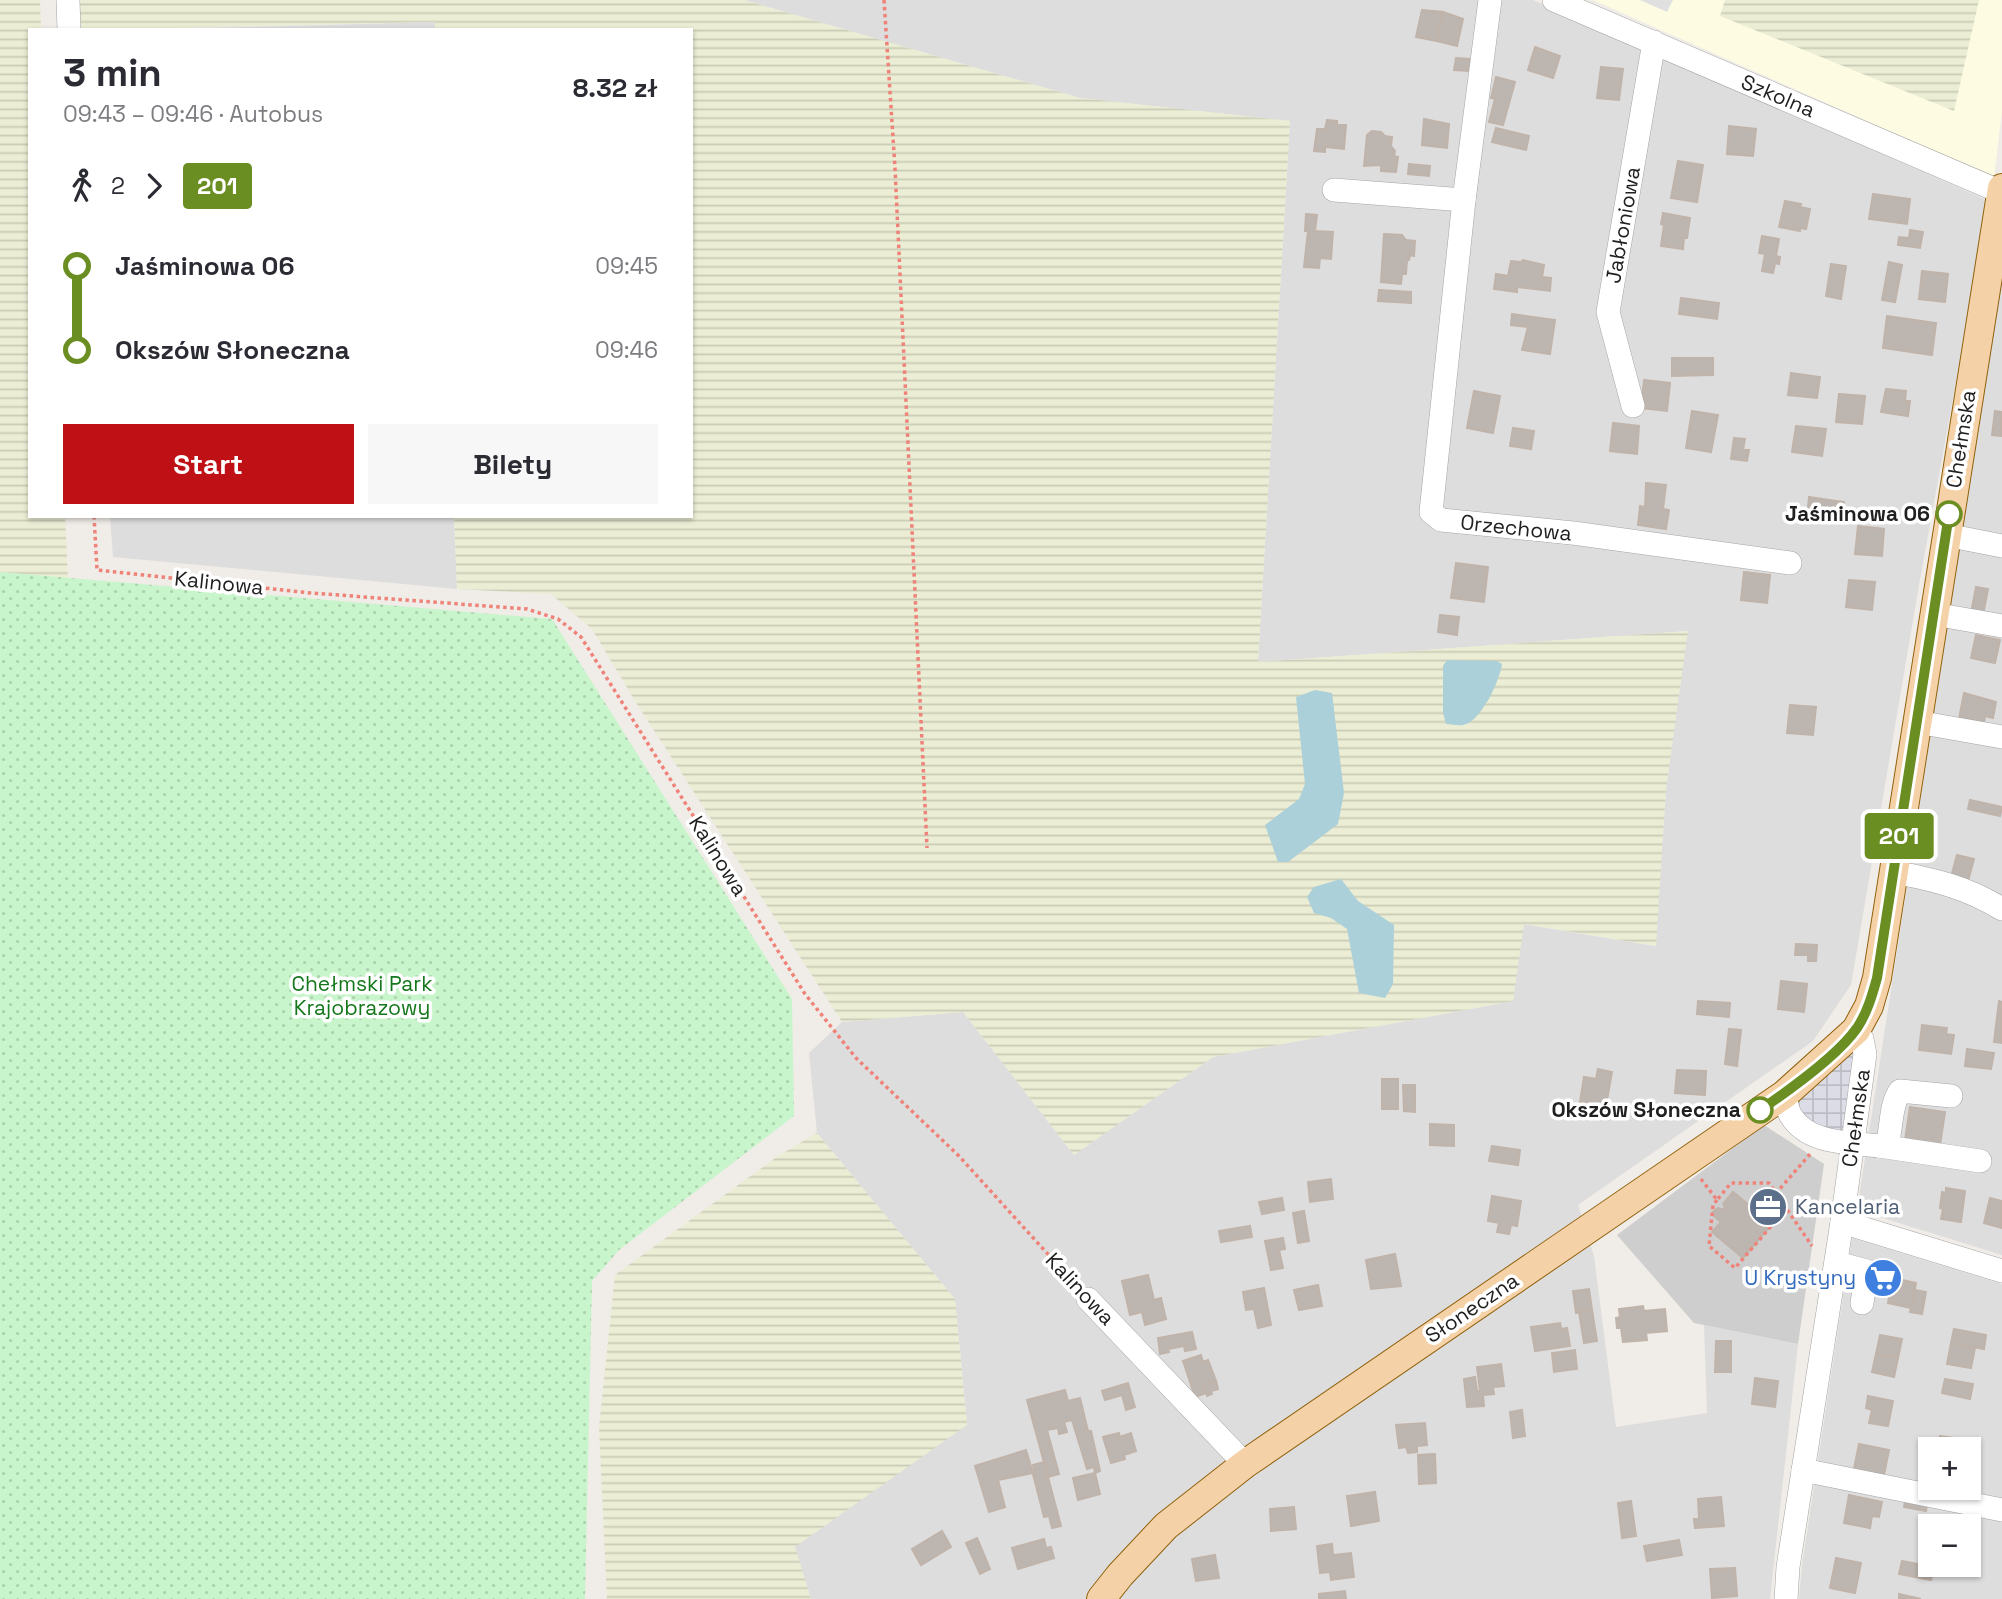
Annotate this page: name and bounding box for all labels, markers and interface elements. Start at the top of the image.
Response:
text: 3 min [63,49,162,97]
street label: Szkolna [1737,68,1819,123]
text: 8.32 zł [573,71,658,105]
text: 09:43 – 09:46 · Autobus [63,99,323,129]
street label: Jabłoniowa [1599,165,1646,285]
icon: walk [63,167,101,205]
icon: forward [135,167,173,205]
text: 201 [197,170,238,201]
text: 2 [111,171,125,201]
text: Jaśminowa 06 [115,249,294,283]
text: 09:45 [595,251,658,281]
text: Okszów Słoneczna [115,333,350,367]
text: 09:46 [595,335,658,365]
street label: Chełmska [1939,388,1982,490]
button: Start [63,424,354,504]
button: Bilety [368,424,658,504]
place label: Jaśminowa 06 [1785,500,1930,527]
marker: Jaśminowa 06 [1936,501,1962,527]
street label: Orzechowa [1459,508,1573,547]
street label: Kalinowa [173,564,265,601]
street label: Kalinowa [683,811,754,901]
line badge: 201 [1859,813,1939,859]
text: 201 [1879,820,1919,851]
park label: Chełmski Park Krajobrazowy [291,970,433,1021]
street label: Chełmska [1835,1067,1876,1169]
place label: Okszów Słoneczna [1551,1096,1741,1123]
marker: Okszów Słoneczna [1747,1097,1773,1123]
office icon: Kancelaria [1747,1186,1789,1228]
place label: Kancelaria [1795,1193,1900,1220]
street label: Kalinowa [1040,1247,1121,1331]
supermarket icon: U Krystyny [1862,1257,1904,1299]
place label: U Krystyny [1744,1264,1856,1291]
street label: Słoneczna [1420,1266,1524,1349]
map controls [1918,1437,1981,1577]
button: + [1918,1437,1981,1500]
button: − [1918,1514,1981,1577]

